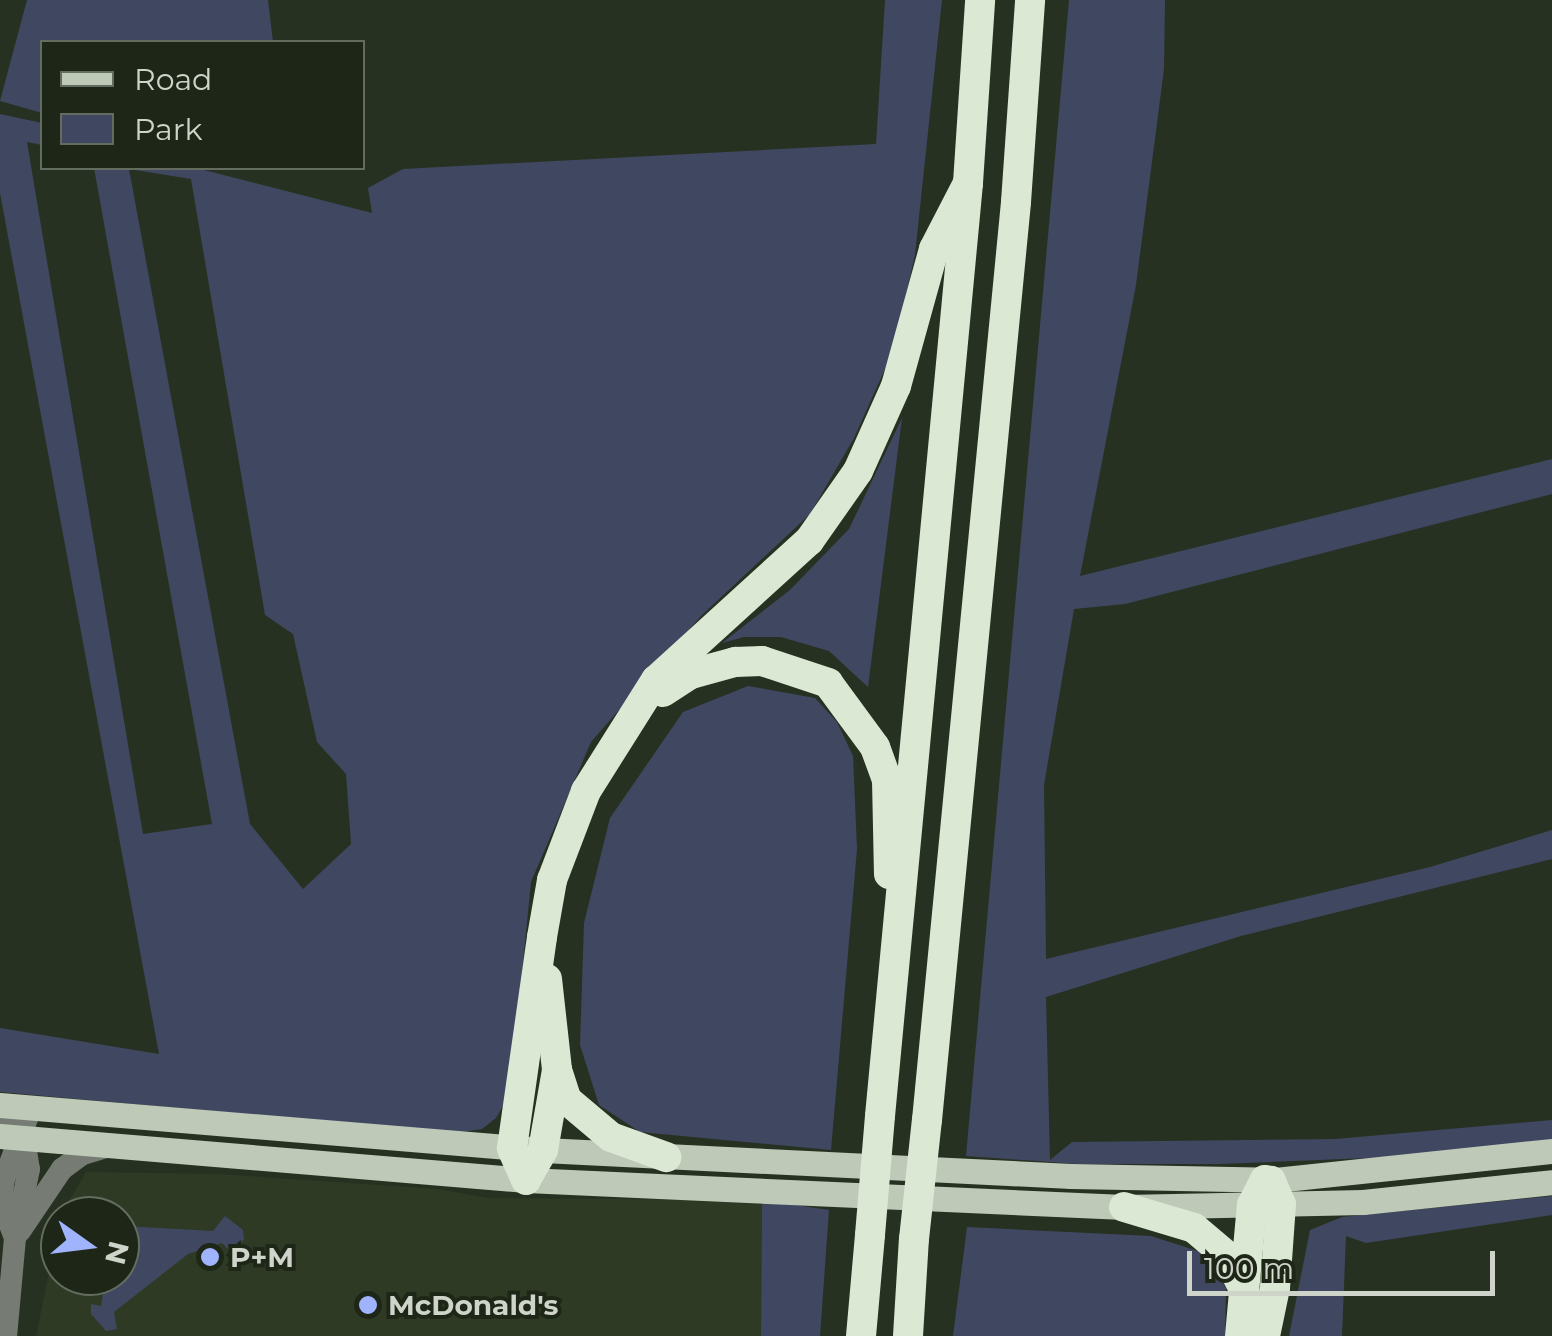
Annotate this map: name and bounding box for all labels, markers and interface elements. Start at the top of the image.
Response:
legend [40,40,365,170]
text: Road [134,61,212,98]
text: Park [134,111,203,148]
north arrow [40,1196,140,1296]
scale bar [1192,1231,1500,1293]
text: N [98,1238,136,1268]
place label: P+M [230,1240,294,1274]
marker: P+M [199,1246,221,1268]
text: 100 m [1204,1250,1294,1287]
place label: McDonald's [388,1288,558,1322]
marker: McDonald's [357,1294,379,1316]

